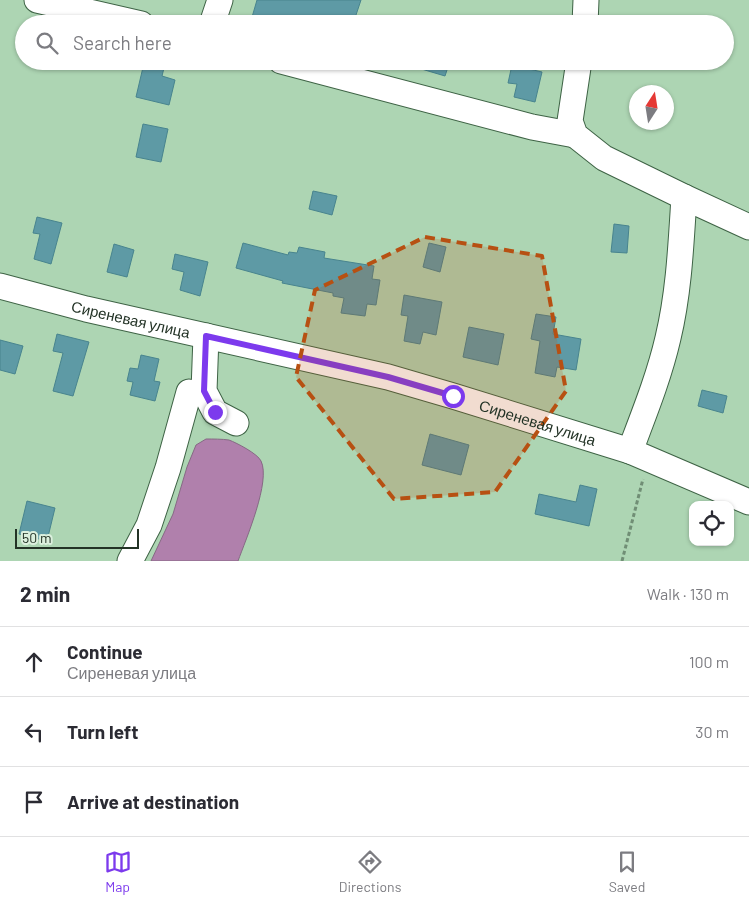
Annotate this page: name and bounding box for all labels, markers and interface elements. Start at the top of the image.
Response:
search box [15,15,734,70]
icon: search [33,29,61,57]
text: Search here [73,31,172,54]
north arrow [629,85,674,130]
street label: Сиреневая улица [70,297,193,341]
route start [442,385,465,408]
street label: Сиреневая улица [477,396,599,449]
route end [204,401,227,424]
map controls [689,501,734,546]
button: locate [689,501,734,546]
scale bar [15,526,139,549]
text: 50 m [22,529,51,546]
text: 2 min [20,581,70,606]
text: Walk · 130 m [647,584,729,603]
text: Continue [67,640,143,663]
icon: ahead [20,648,48,676]
text: 100 m [689,652,729,671]
text: Сиреневая улица [67,663,196,682]
icon: left [20,718,48,746]
text: Turn left [67,720,138,743]
text: 30 m [695,722,729,741]
icon: arrive [20,788,48,816]
text: Arrive at destination [67,790,239,813]
tab: Map [104,848,132,895]
tab: Directions [339,848,401,895]
tab: Saved [609,848,645,895]

